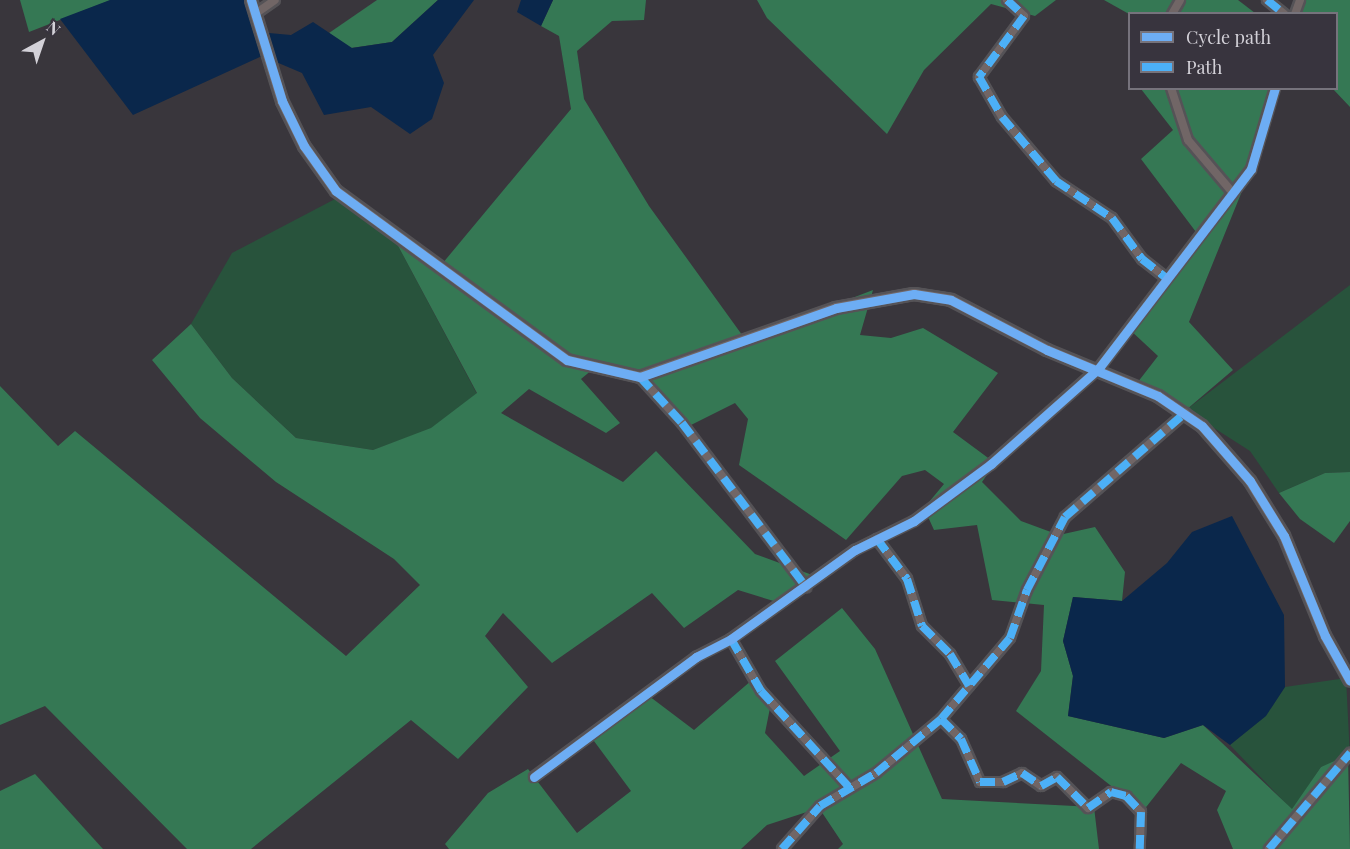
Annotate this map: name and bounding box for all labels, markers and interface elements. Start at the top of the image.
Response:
north arrow [12,12,72,72]
legend [1128,12,1338,90]
text: N [43,16,65,40]
text: Cycle path [1186,25,1271,49]
text: Path [1186,55,1222,79]

